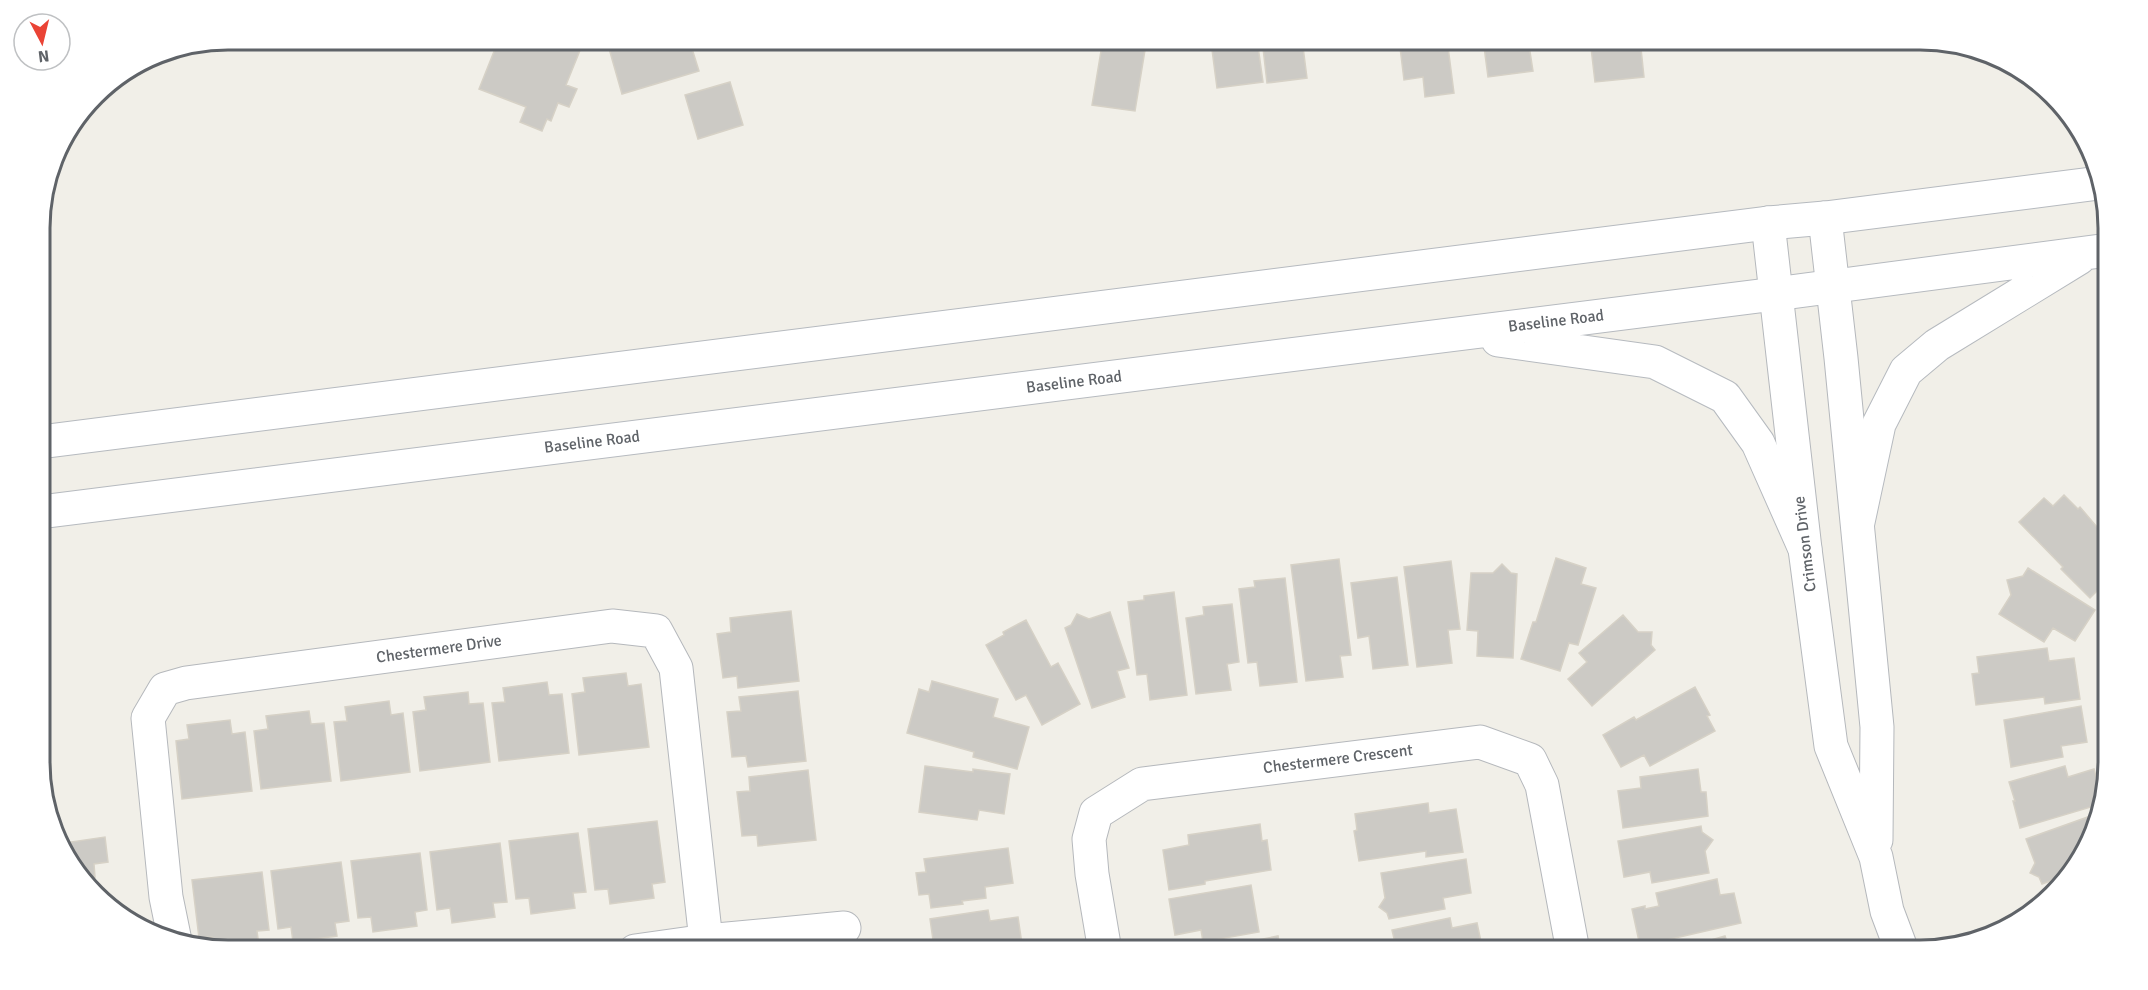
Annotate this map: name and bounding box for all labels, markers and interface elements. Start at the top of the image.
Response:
north arrow [12,12,72,72]
text: N [37,45,50,66]
street label: Baseline Road [1507,305,1605,337]
street label: Baseline Road [1025,366,1123,398]
street label: Baseline Road [543,426,641,458]
street label: Crimson Drive [1789,495,1821,593]
street label: Chestermere Drive [375,630,503,668]
street label: Chestermere Crescent [1262,740,1414,778]

